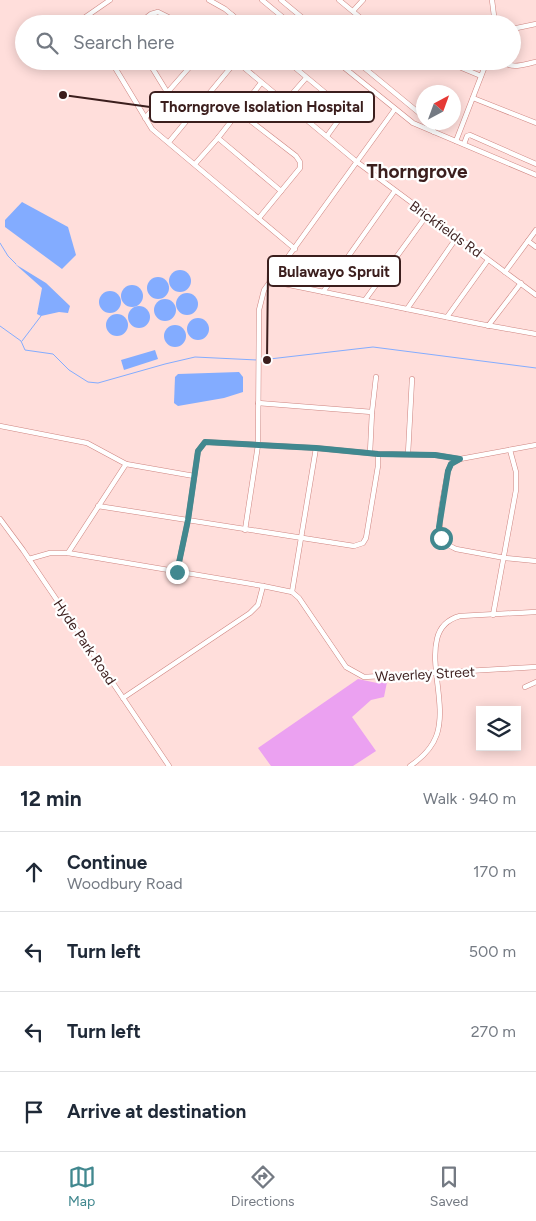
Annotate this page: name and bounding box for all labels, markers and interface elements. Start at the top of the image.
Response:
search box [15,15,521,70]
icon: search [33,29,61,57]
text: Search here [73,31,175,54]
north arrow [416,85,461,130]
callout: Thorngrove Isolation Hospital [150,92,374,122]
text: Thorngrove Isolation Hospital [160,98,364,116]
district label: Thorngrove [367,160,468,183]
street label: Brickfields Rd [406,197,485,261]
callout: Bulawayo Spruit [268,256,400,286]
text: Bulawayo Spruit [278,263,390,281]
route start [430,527,453,550]
route end [166,561,189,584]
street label: Hyde Park Road [50,596,119,688]
street label: Waverley Street [375,663,475,686]
map controls [476,706,521,751]
button: layers [476,706,521,751]
text: 12 min [20,786,82,811]
text: Walk · 940 m [423,789,516,808]
text: Continue [67,851,147,874]
icon: ahead [20,858,48,886]
text: 170 m [473,862,516,881]
text: Woodbury Road [67,874,183,893]
icon: left [20,938,48,966]
text: Turn left [67,940,141,963]
text: 500 m [469,942,516,961]
icon: left [20,1018,48,1046]
text: Turn left [67,1020,141,1043]
text: 270 m [471,1022,516,1041]
icon: arrive [20,1098,48,1126]
text: Arrive at destination [67,1100,246,1123]
tab: Map [68,1163,96,1210]
tab: Directions [231,1163,295,1210]
tab: Saved [430,1163,468,1210]

